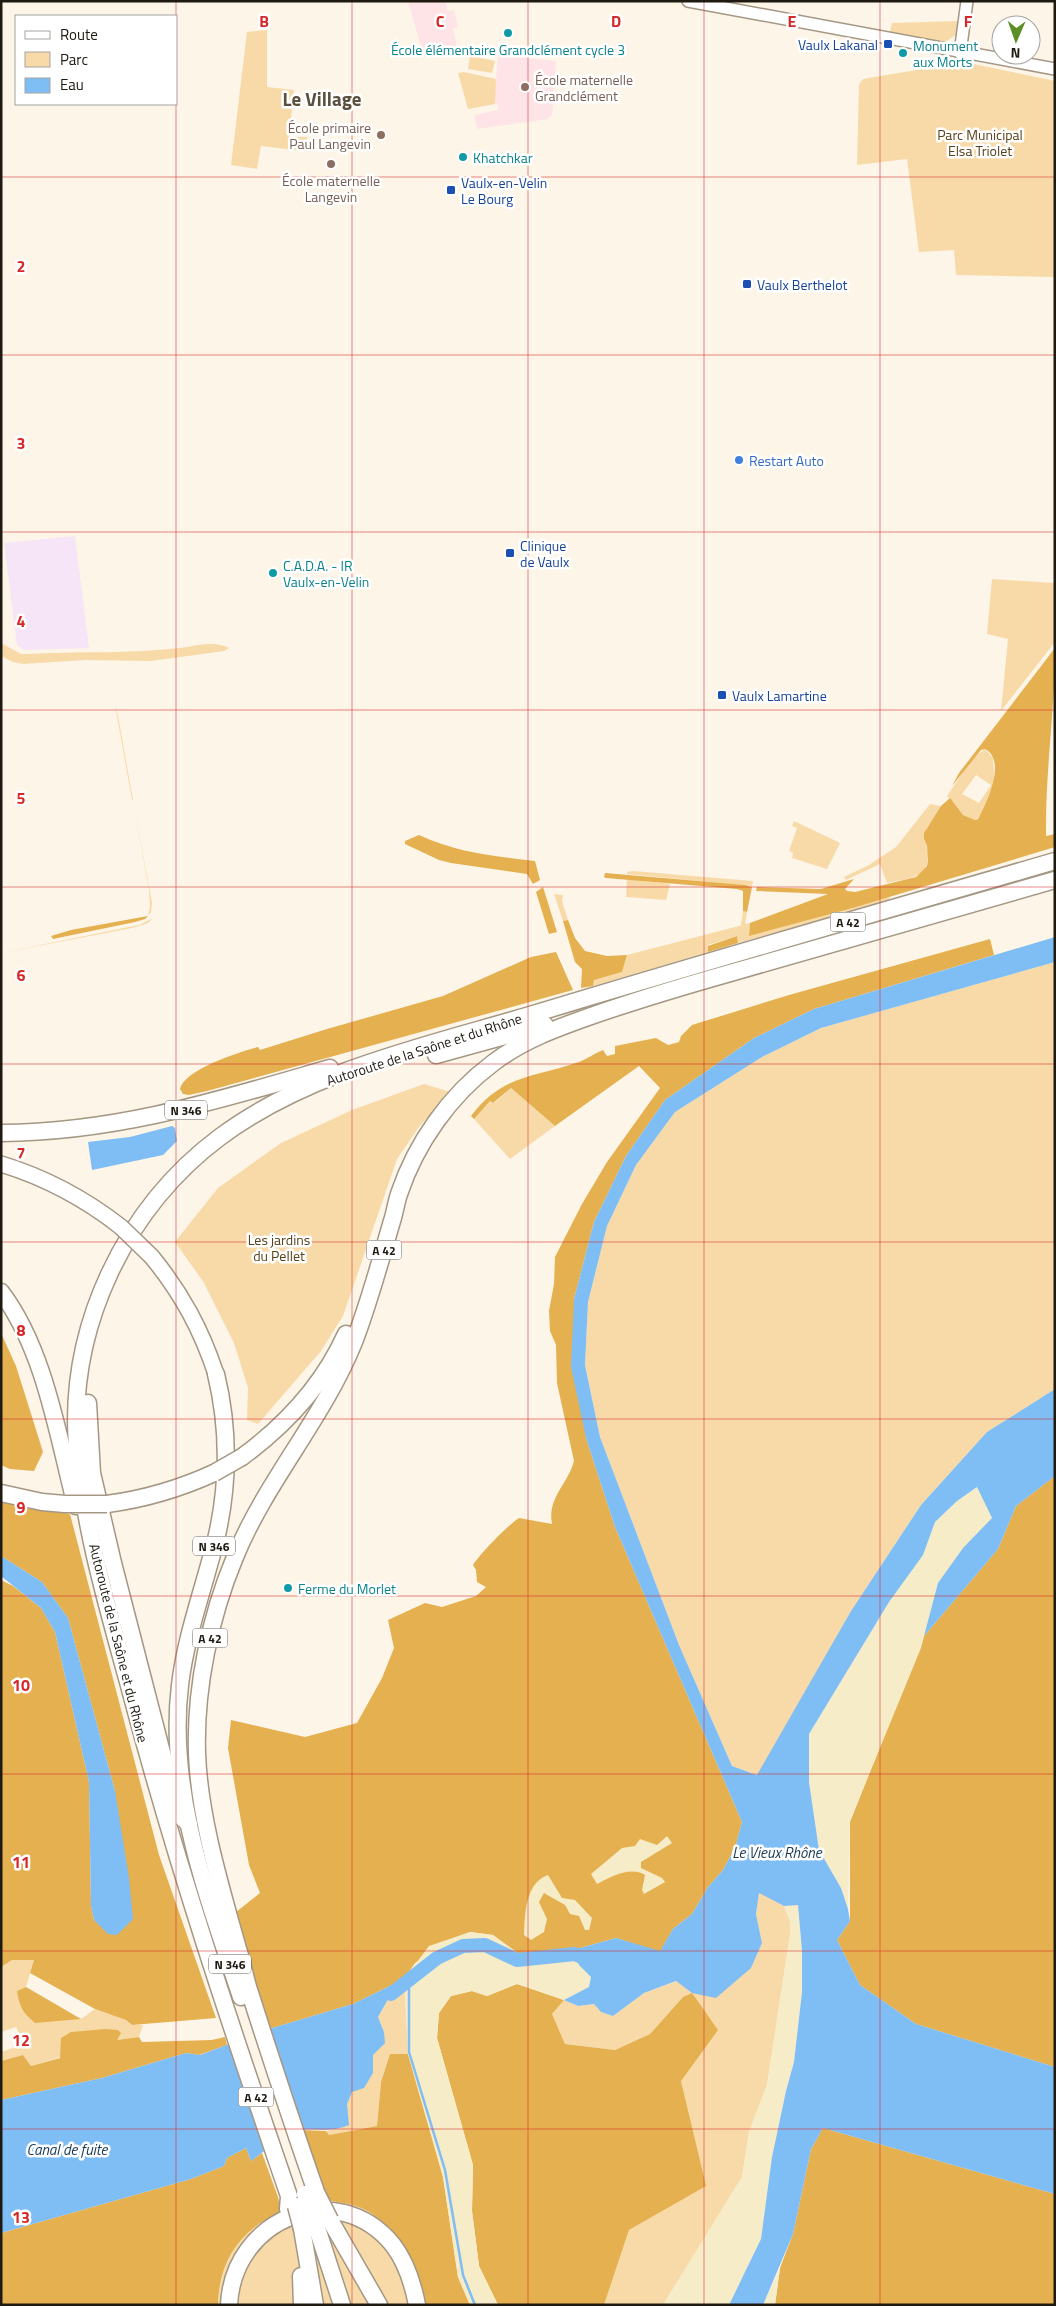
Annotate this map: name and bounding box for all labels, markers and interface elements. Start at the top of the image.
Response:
text: B [259,9,269,33]
text: C [436,9,445,33]
text: D [611,9,621,33]
text: E [788,9,797,33]
text: F [964,9,973,33]
legend [15,15,178,105]
north arrow [991,15,1041,65]
text: Route [60,23,98,46]
marker: École élémentaire Grandclément cycle 3 [502,27,514,39]
place label: Vaulx Lakanal [798,34,878,55]
place label: Monument aux Morts [913,35,978,72]
marker: Vaulx Lakanal [882,38,894,50]
place label: École élémentaire Grandclément cycle 3 [391,39,625,60]
text: N [1010,43,1021,64]
marker: Monument aux Morts [897,47,909,59]
text: Parc [60,48,88,71]
place label: École maternelle Grandclément [535,69,633,106]
text: Eau [60,73,84,96]
marker: École maternelle Grandclément [519,81,531,93]
district label: Le Village [282,84,362,113]
place label: École primaire Paul Langevin [288,117,371,154]
park label: Parc Municipal Elsa Triolet [937,124,1023,161]
marker: École primaire Paul Langevin [375,129,387,141]
place label: Khatchkar [473,147,533,168]
marker: Khatchkar [457,151,469,163]
marker: École maternelle Langevin [325,158,337,170]
place label: École maternelle Langevin [282,170,380,207]
place label: Vaulx-en-Velin Le Bourg [461,172,547,209]
marker: Vaulx-en-Velin Le Bourg [445,184,457,196]
text: 2 [17,254,25,278]
place label: Vaulx Berthelot [757,274,847,295]
marker: Vaulx Berthelot [741,278,753,290]
text: 3 [17,431,25,455]
place label: Restart Auto [749,450,824,471]
marker: Restart Auto [733,454,745,466]
place label: Clinique de Vaulx [520,535,570,572]
marker: Clinique de Vaulx [504,547,516,559]
place label: C.A.D.A. - IR Vaulx-en-Velin [283,555,369,592]
marker: C.A.D.A. - IR Vaulx-en-Velin [267,567,279,579]
text: 4 [17,609,26,633]
place label: Vaulx Lamartine [732,685,827,706]
marker: Vaulx Lamartine [716,689,728,701]
text: 5 [17,786,26,810]
road number: A 42 [830,912,866,932]
text: 6 [17,963,26,987]
street label: Autoroute de la Saône et du Rhône [324,1007,524,1091]
road number: N 346 [165,1100,207,1120]
text: 7 [17,1141,25,1165]
park label: Les jardins du Pellet [248,1229,310,1266]
road number: A 42 [366,1240,402,1260]
text: 8 [17,1318,26,1342]
text: 9 [17,1495,26,1519]
road number: N 346 [193,1536,235,1555]
street label: Autoroute de la Saône et du Rhône [84,1541,154,1745]
place label: Ferme du Morlet [298,1578,396,1599]
marker: Ferme du Morlet [282,1582,294,1594]
road number: A 42 [192,1629,228,1648]
text: 10 [12,1673,30,1697]
water label: Le Vieux Rhône [732,1841,823,1864]
text: 11 [12,1850,30,1874]
road number: N 346 [209,1955,251,1974]
text: 12 [12,2028,30,2052]
road number: A 42 [238,2088,274,2106]
water label: Canal de fuite [26,2138,109,2161]
text: 13 [12,2205,30,2229]

